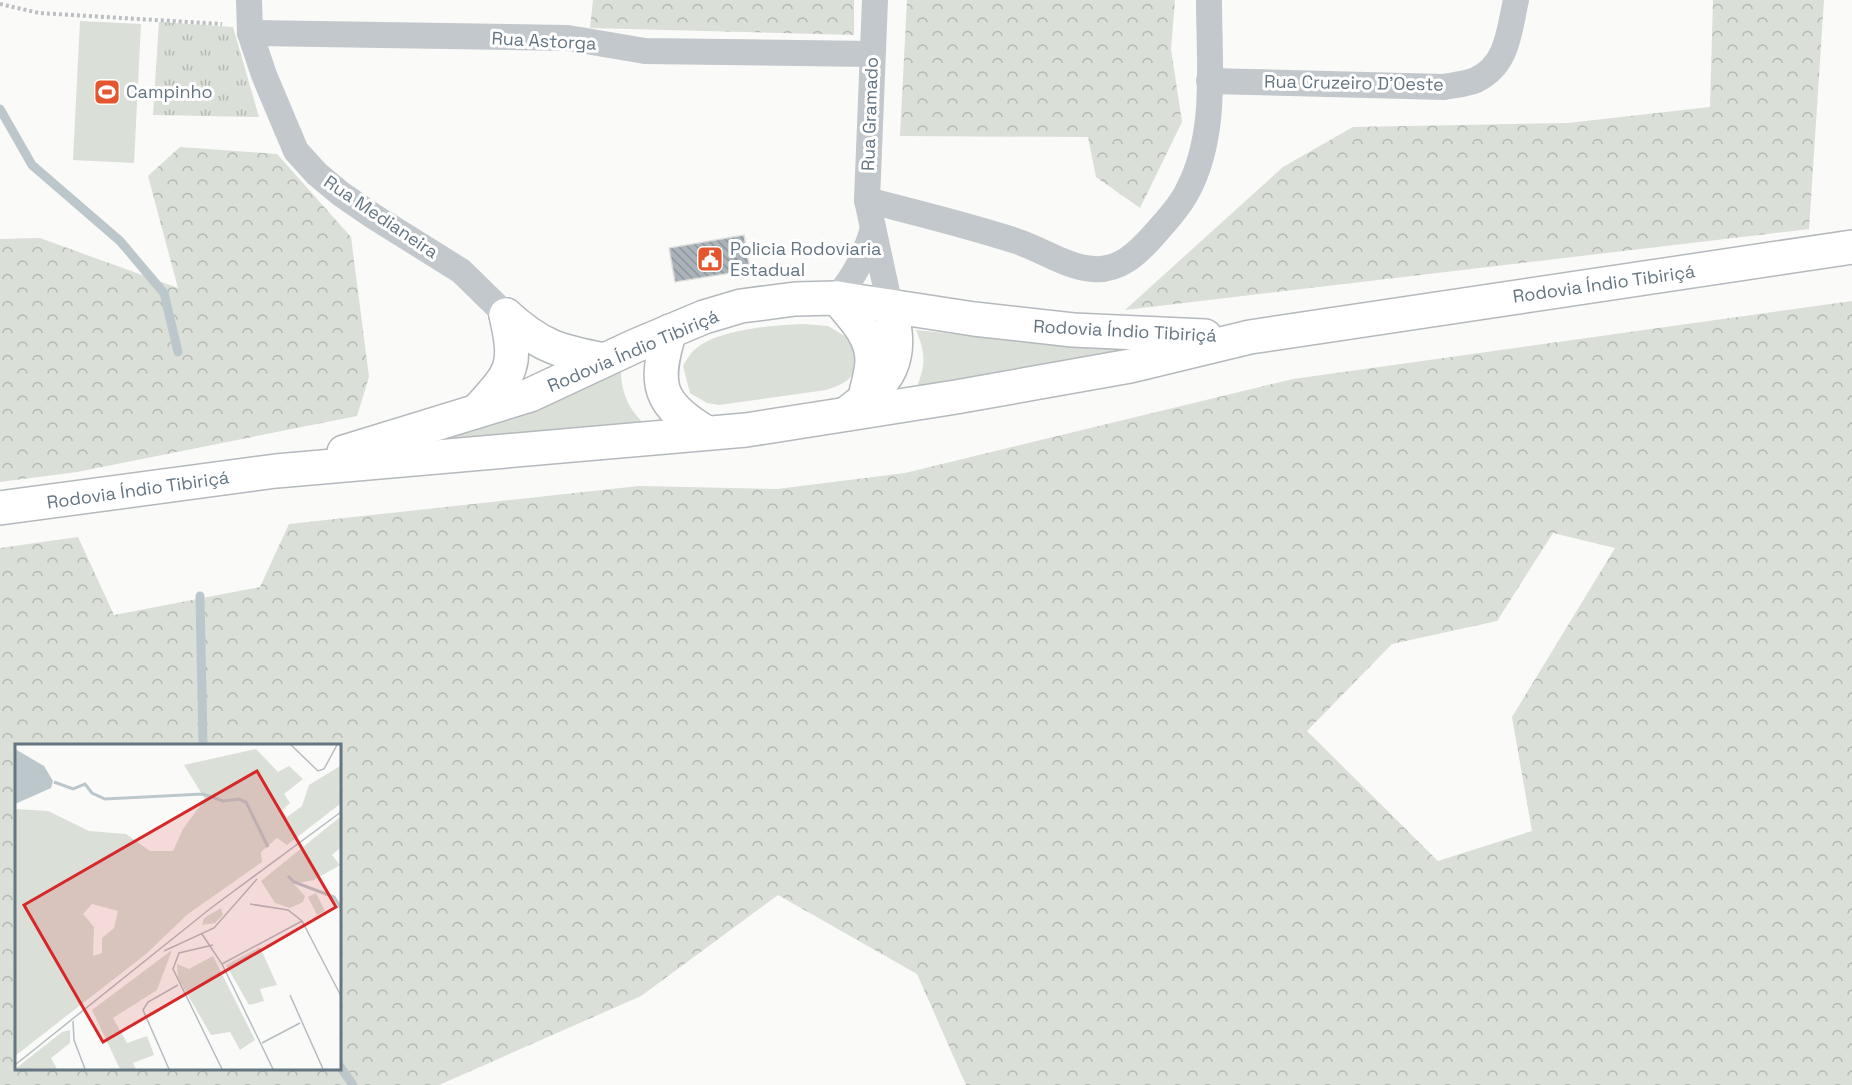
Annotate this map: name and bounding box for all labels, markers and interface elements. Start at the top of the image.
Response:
street label: Rua Astorga [491,26,597,55]
street label: Rua Gramado [856,56,883,172]
street label: Rua Cruzeiro D'Oeste [1264,69,1444,96]
sports icon: Campinho [92,77,122,107]
place label: Campinho [126,80,213,103]
street label: Rua Medianeira [320,170,443,263]
place label: Policia Rodoviaria Estadual [730,237,881,281]
public building icon: Policia Rodoviaria Estadual [695,244,725,274]
street label: Rodovia Índio Tibiriçá [1511,259,1697,308]
street label: Rodovia Índio Tibiriçá [544,304,722,397]
street label: Rodovia Índio Tibiriçá [1033,314,1217,347]
street label: Rodovia Índio Tibiriçá [45,465,231,514]
inset map [15,744,340,1070]

